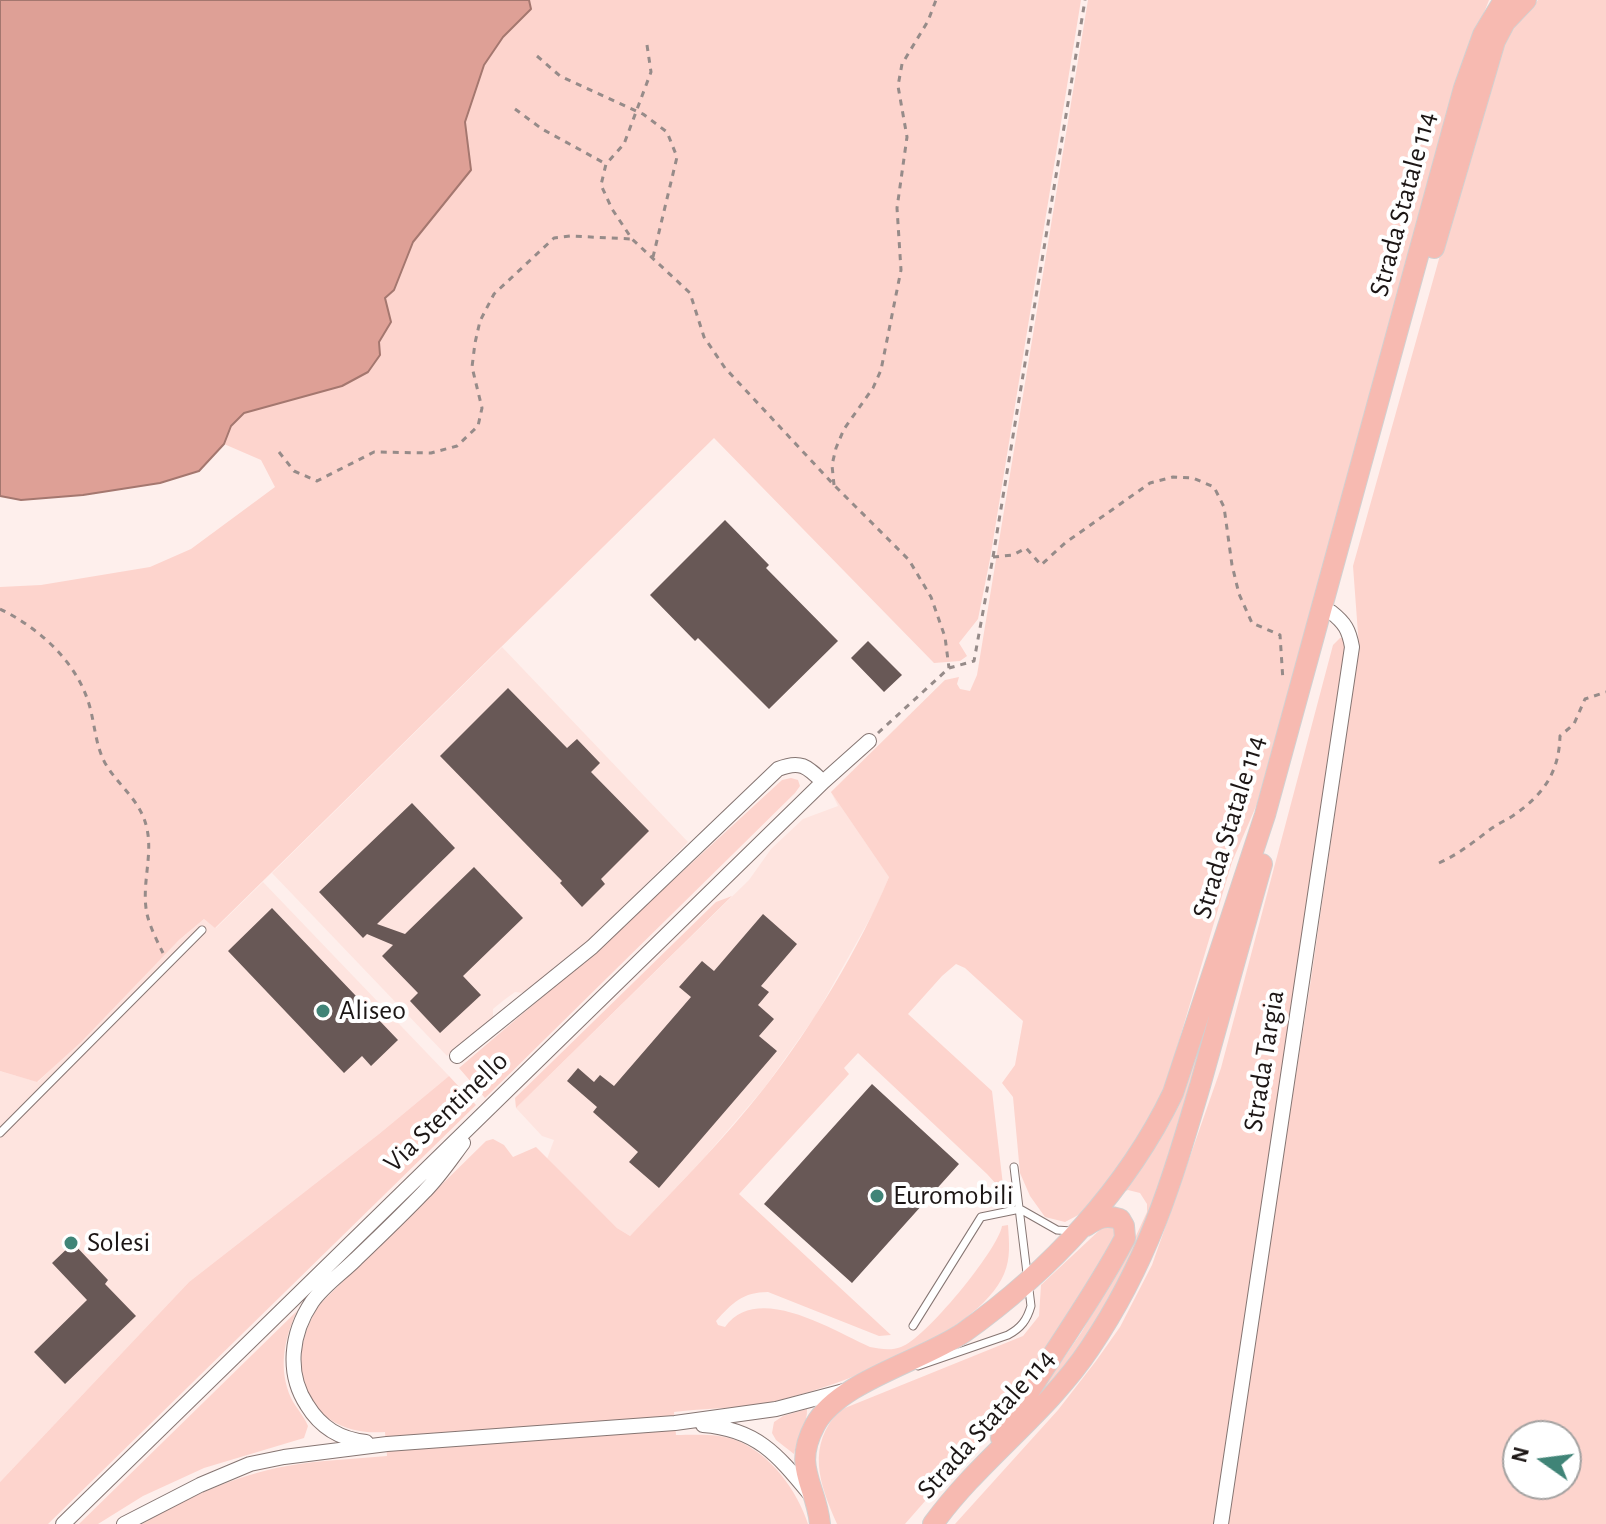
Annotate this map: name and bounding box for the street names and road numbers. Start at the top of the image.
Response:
street label: Strada Statale 114 [1362,108,1444,300]
street label: Strada Statale 114 [1185,731,1273,923]
street label: Strada Targia [1236,988,1292,1134]
street label: Via Stentinello [377,1044,515,1180]
street label: Strada Statale 114 [910,1342,1062,1506]

